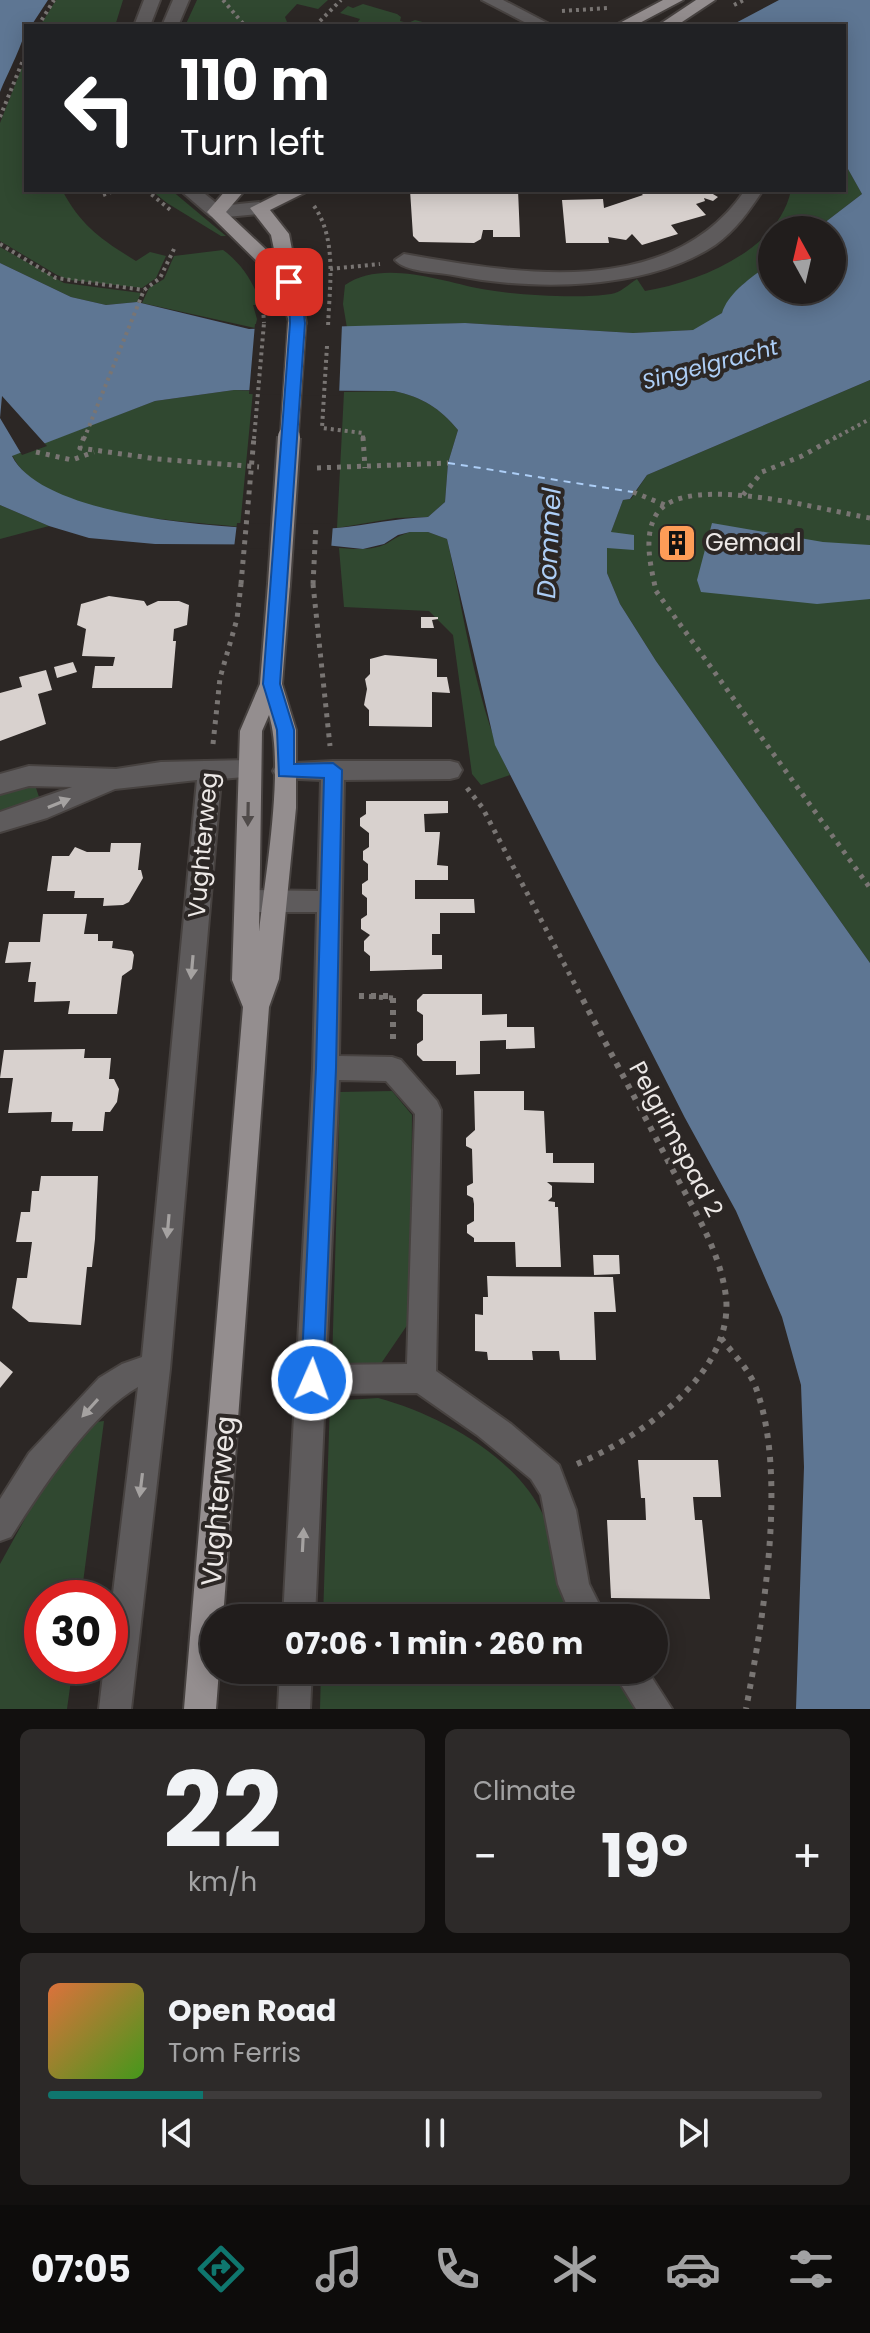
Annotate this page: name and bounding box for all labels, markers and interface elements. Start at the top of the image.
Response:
text: 110 m [180,41,330,120]
icon: left [48,56,152,160]
text: Turn left [180,117,325,168]
north arrow [758,216,846,304]
map controls [758,216,846,304]
pin [255,248,323,316]
icon: arrive [267,260,311,304]
water label: Singelgracht [639,331,783,398]
water label: Dommel [528,486,570,599]
building icon: Gemaal [656,522,698,564]
place label: Gemaal [705,526,802,559]
street label: Vughterweg [180,771,225,919]
one-way arrow [47,796,71,809]
one-way arrow [242,802,254,827]
one-way arrow [185,955,198,980]
street label: Pelgrimspad 2 [622,1055,731,1222]
one-way arrow [161,1214,174,1239]
position arrow [270,1338,354,1422]
one-way arrow [82,1398,99,1418]
street label: Vughterweg [192,1414,245,1588]
one-way arrow [135,1473,148,1498]
one-way arrow [297,1527,310,1552]
speed limit sign: 30 [24,1580,128,1684]
text: 07:06 · 1 min · 260 m [285,1622,583,1665]
text: 22 [163,1738,282,1883]
text: Climate [473,1773,576,1809]
text: 19° [601,1814,688,1898]
text: − [473,1826,497,1887]
text: + [792,1826,822,1887]
text: km/h [188,1864,257,1900]
text: Open Road [168,1989,336,2032]
text: Tom Ferris [168,2035,301,2071]
icon: previous [155,2111,199,2155]
icon: pause [413,2111,457,2155]
icon: next [671,2111,715,2155]
icon: directions [193,2241,249,2297]
icon: music [311,2241,367,2297]
icon: phone [429,2241,485,2297]
icon: climate [547,2241,603,2297]
icon: car [665,2241,721,2297]
icon: filters [783,2241,839,2297]
text: 07:05 [31,2244,131,2295]

